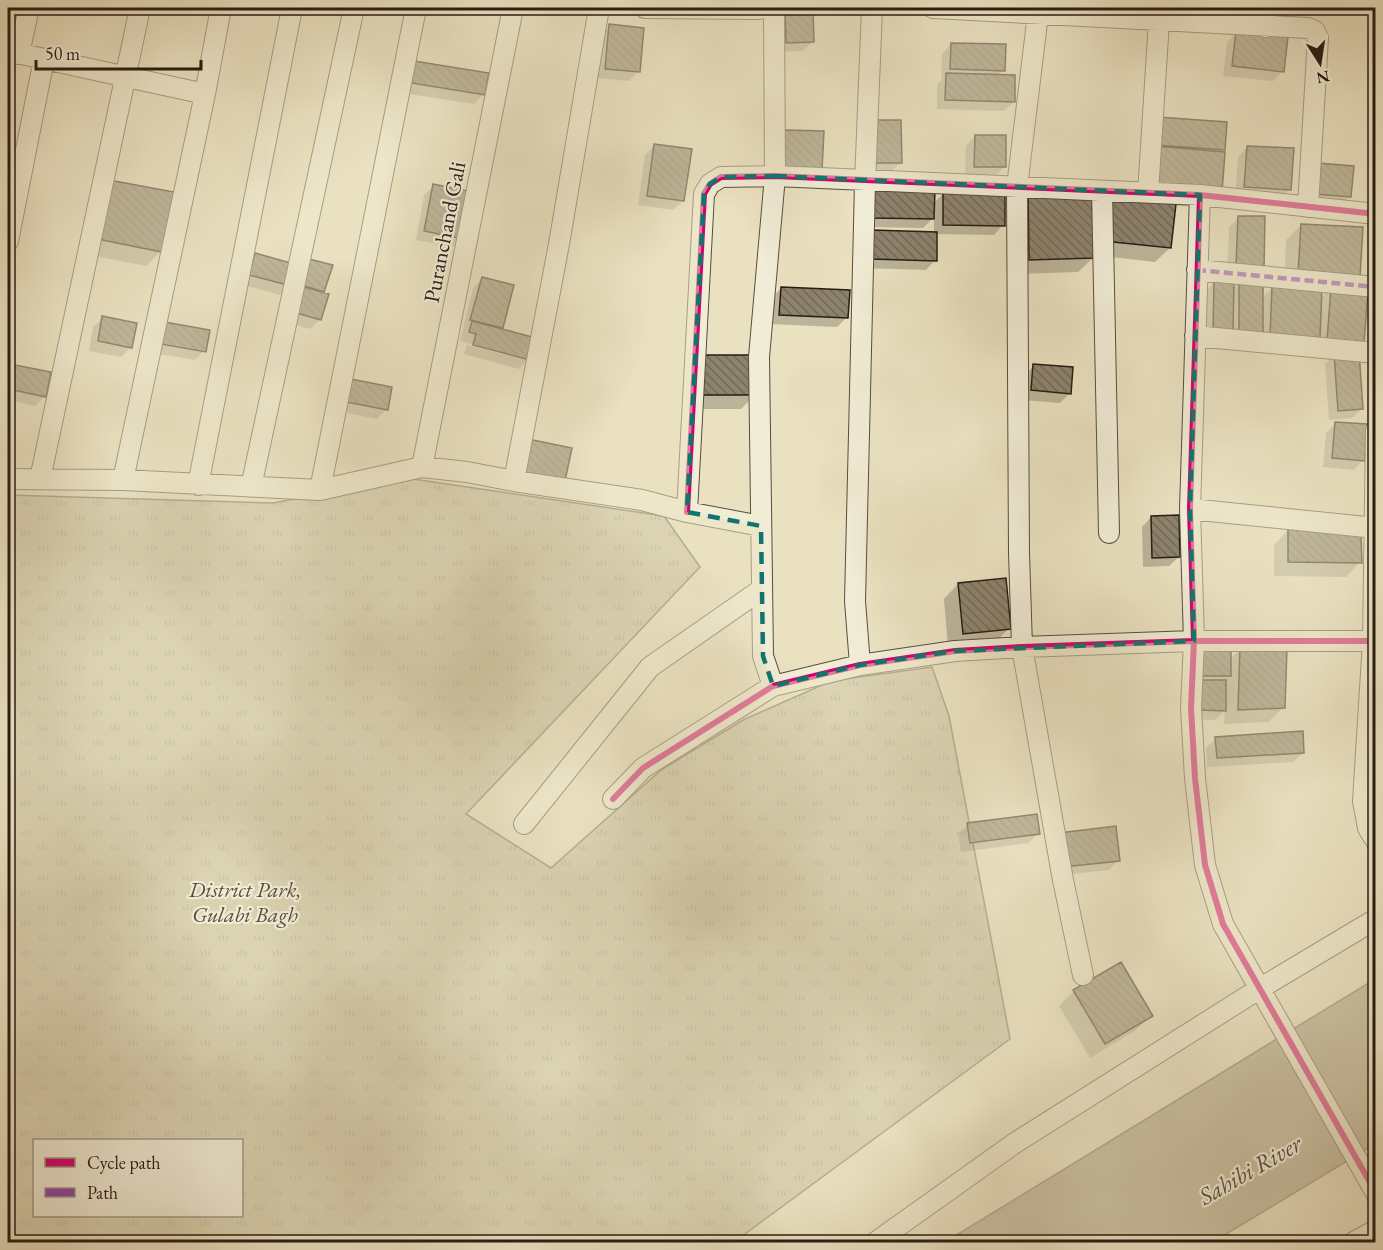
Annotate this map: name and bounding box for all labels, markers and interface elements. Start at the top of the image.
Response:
scale bar [36,33,201,71]
north arrow [1290,33,1350,93]
text: 50 m [45,42,80,65]
text: N [1314,66,1332,89]
street label: Puranchand Gali [417,159,472,305]
park label: District Park, Gulabi Bagh [188,875,301,929]
water label: Sahibi River [1192,1127,1308,1212]
legend [33,1139,243,1217]
text: Cycle path [87,1151,161,1174]
text: Path [87,1181,118,1204]

